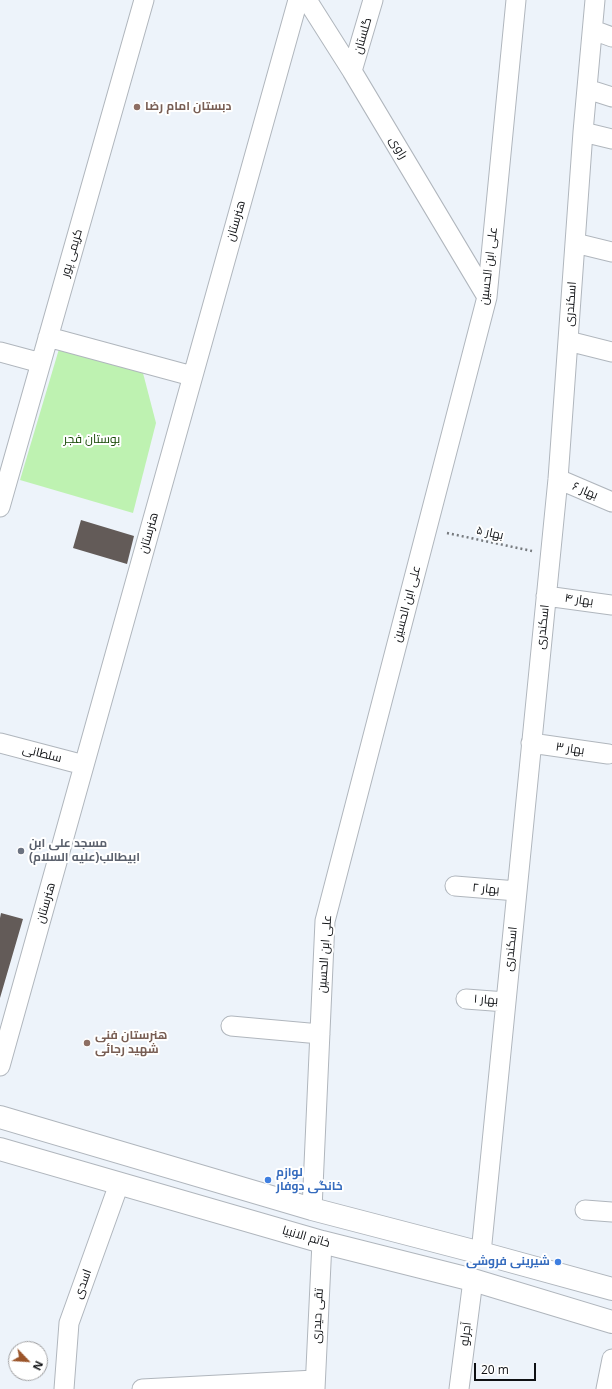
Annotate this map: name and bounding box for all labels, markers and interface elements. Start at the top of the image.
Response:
street label: گلستان [351,16,375,56]
place label: دبستان امام رضا [145,100,231,114]
marker: دبستان امام رضا [132,102,142,112]
street label: راوی [386,134,410,162]
street label: هنرستان [223,199,249,243]
street label: علی ابن الحسین [477,226,501,306]
street label: کریمی پور [58,227,86,279]
street label: اسکندری [562,281,580,327]
park label: بوستان فجر [64,433,120,447]
street label: بهار ۶ [570,479,600,503]
street label: هنرستان [136,511,162,555]
street label: بهار ۵ [475,523,505,543]
street label: علی ابن الحسین [390,564,424,644]
street label: بهار ۴ [564,591,594,609]
street label: اسکندری [533,604,553,650]
street label: بهار ۳ [555,740,585,758]
street label: سلطانی [21,742,63,766]
place label: مسجد علی ابن ابیطالب(علیه السلام) [29,837,140,865]
marker: مسجد علی ابن ابیطالب(علیه السلام) [16,846,26,856]
street label: هنرستان [33,881,59,925]
street label: بهار ۲ [472,881,500,897]
street label: علی ابن الحسین [315,914,335,994]
street label: اسکندری [501,926,521,972]
street label: بهار ۱ [473,992,499,1008]
place label: هنرستان فنی شهید رجائی [95,1029,167,1057]
marker: هنرستان فنی شهید رجائی [82,1038,92,1048]
place label: لوازم خانگی دوفار [276,1166,343,1194]
marker: لوازم خانگی دوفار [263,1175,273,1185]
street label: خاتم الانبیا [280,1223,332,1251]
place label: شیرینی فروشی [466,1255,550,1269]
marker: شیرینی فروشی [553,1257,563,1267]
street label: اسدی [71,1267,95,1301]
street label: تقی حیدری [309,1288,327,1344]
street label: آجرلو [457,1321,475,1347]
north arrow [8,1341,48,1381]
scale bar [476,1355,538,1381]
text: N [30,1359,47,1373]
text: 20 m [481,1361,509,1378]

